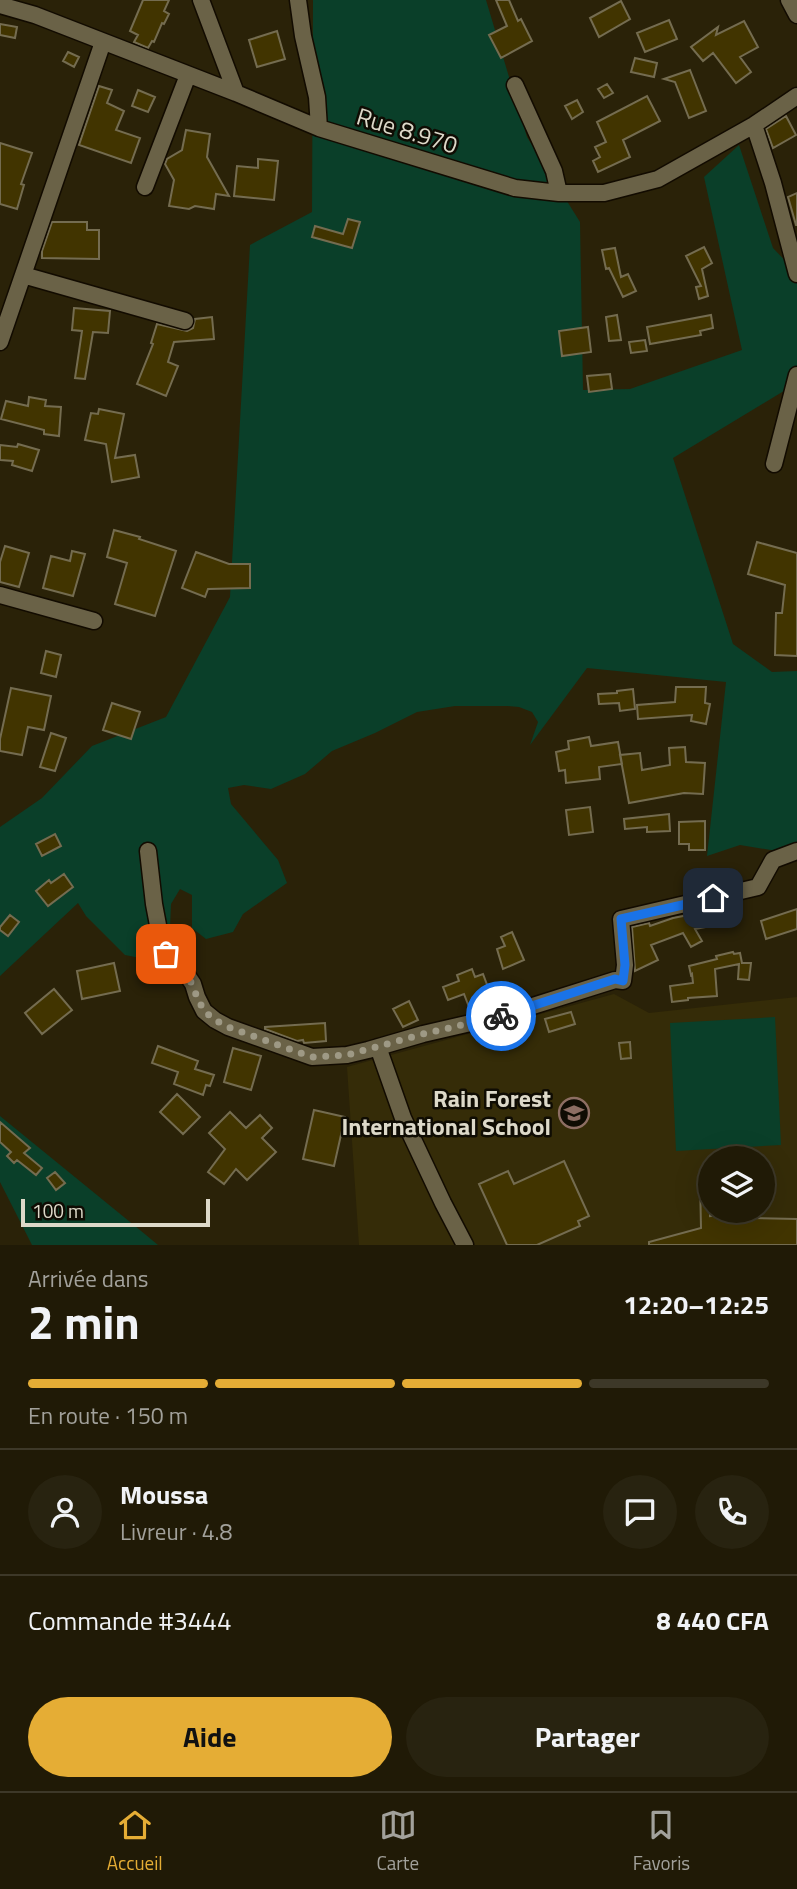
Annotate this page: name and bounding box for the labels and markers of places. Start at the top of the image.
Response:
pin [683,868,743,928]
pin [136,924,196,984]
place label: Rain Forest International School [341,1080,551,1144]
school or university icon: Rain Forest International School [557,1096,591,1130]

